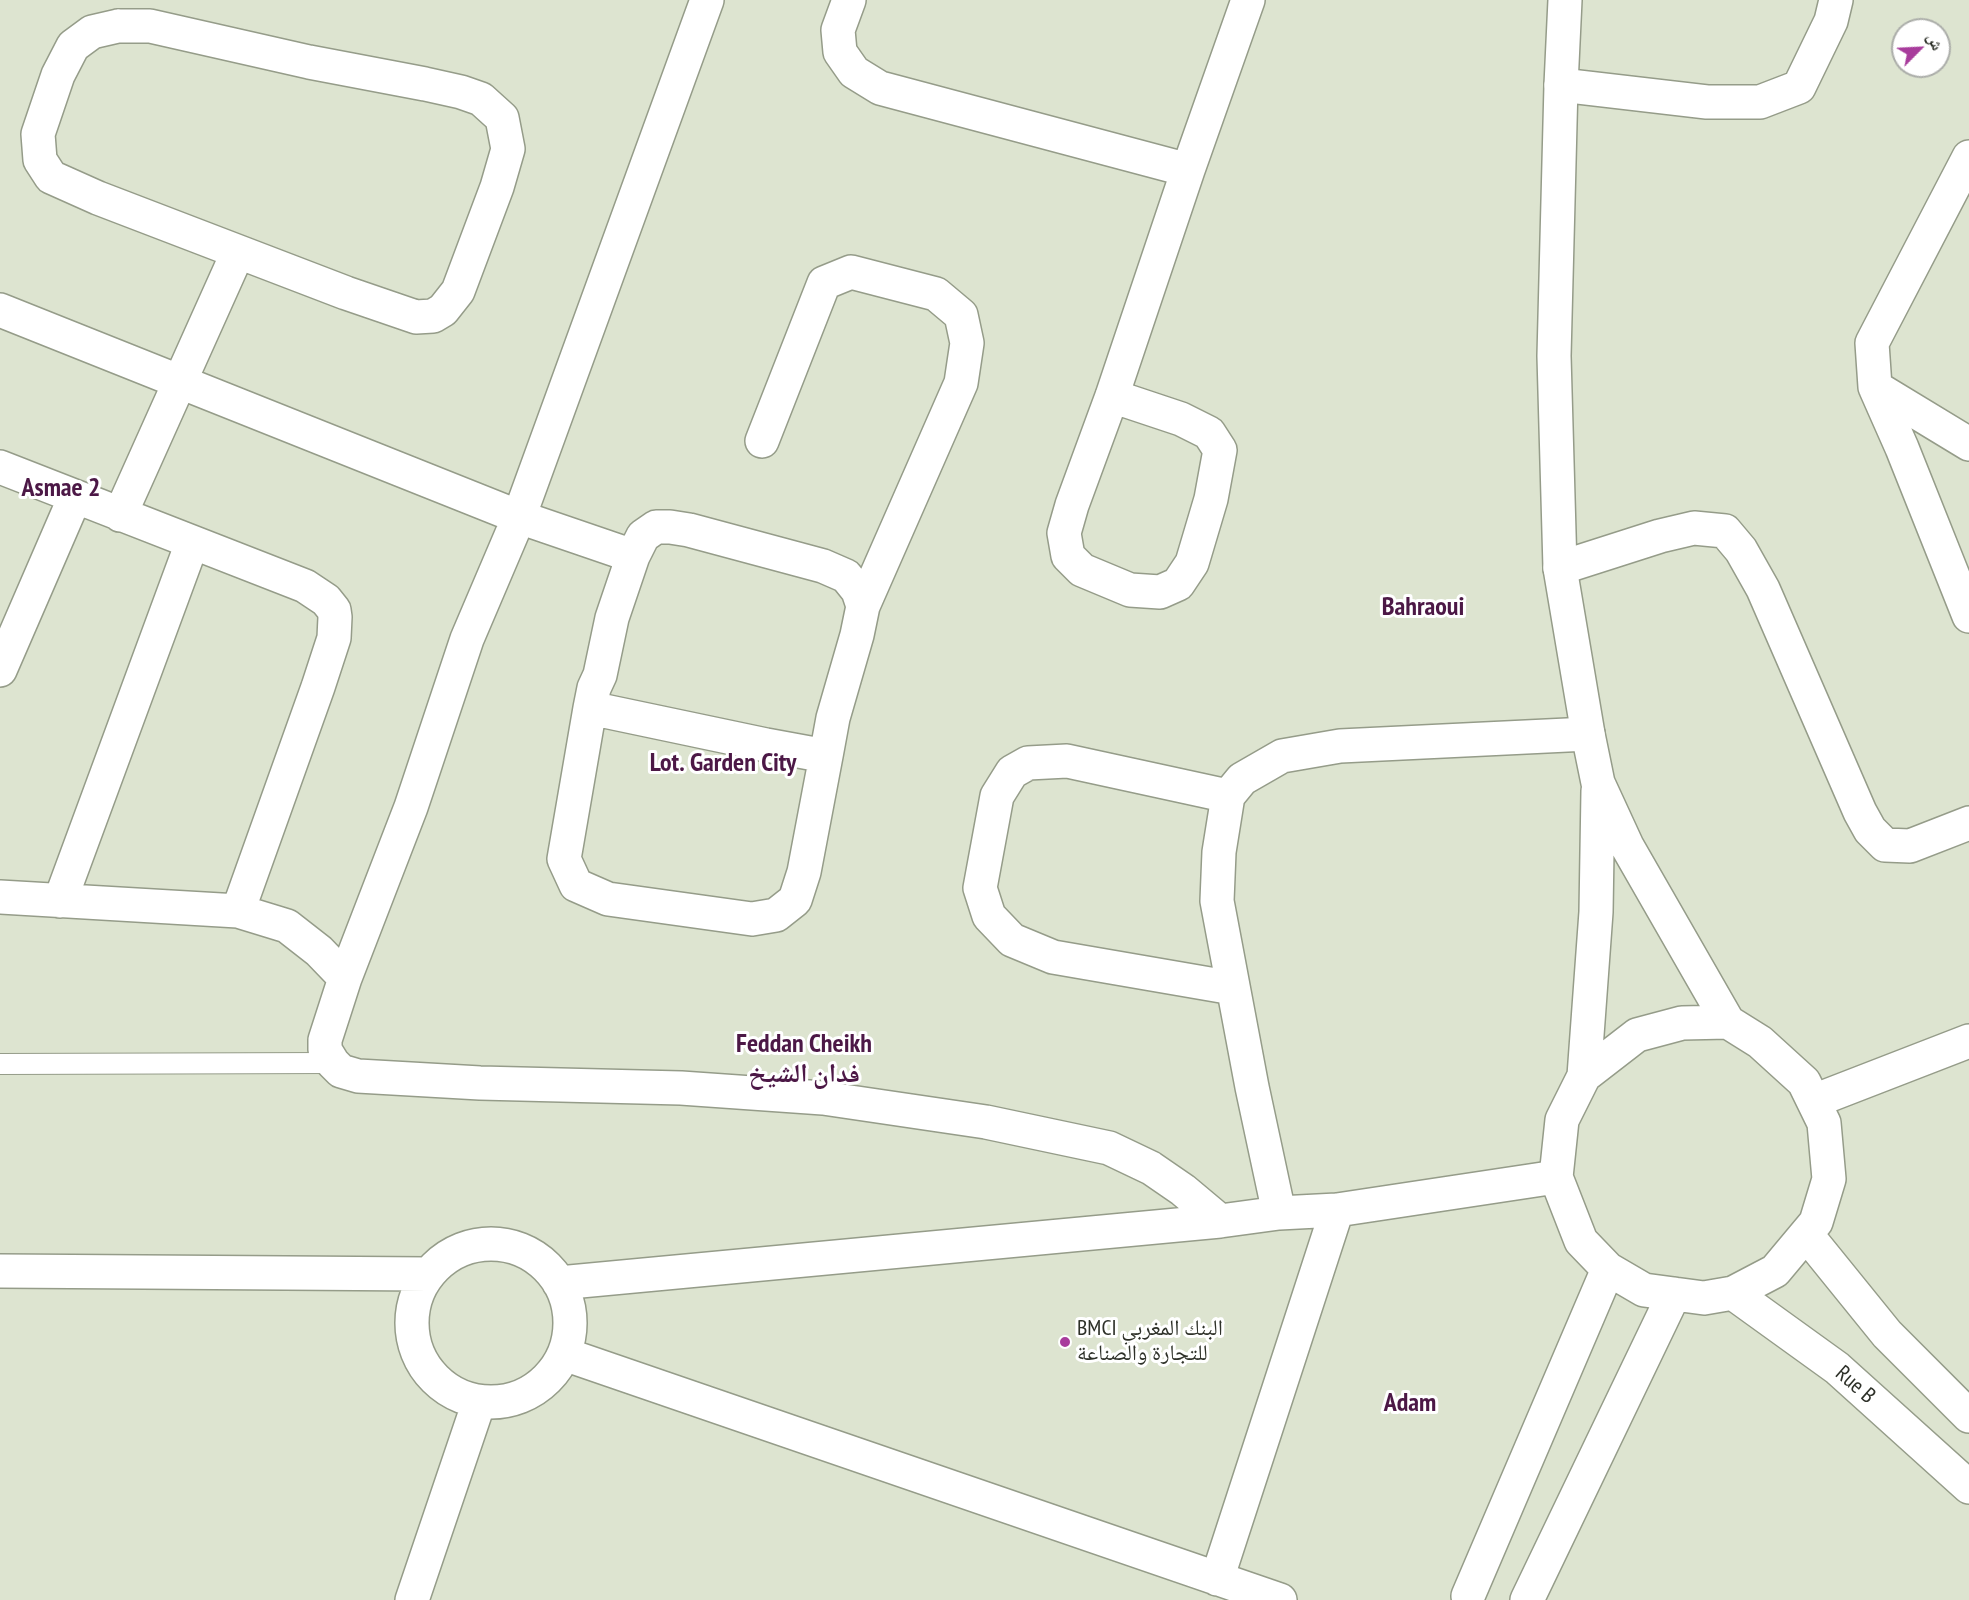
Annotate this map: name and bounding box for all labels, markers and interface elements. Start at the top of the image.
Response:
north arrow [1891,18,1951,78]
text: ش [1923,30,1948,53]
district label: Asmae 2 [22,473,100,505]
district label: Bahraoui [1382,592,1464,624]
district label: Lot. Garden City [650,748,796,780]
district label: Feddan Cheikh فدان الشيخ [736,1029,872,1090]
place label: BMCI البنك المغربي للتجارة والصناعة [1077,1316,1223,1368]
marker: BMCI البنك المغربي للتجارة والصناعة [1058,1335,1072,1349]
street label: Rue B [1830,1361,1880,1409]
district label: Adam [1384,1388,1436,1420]

